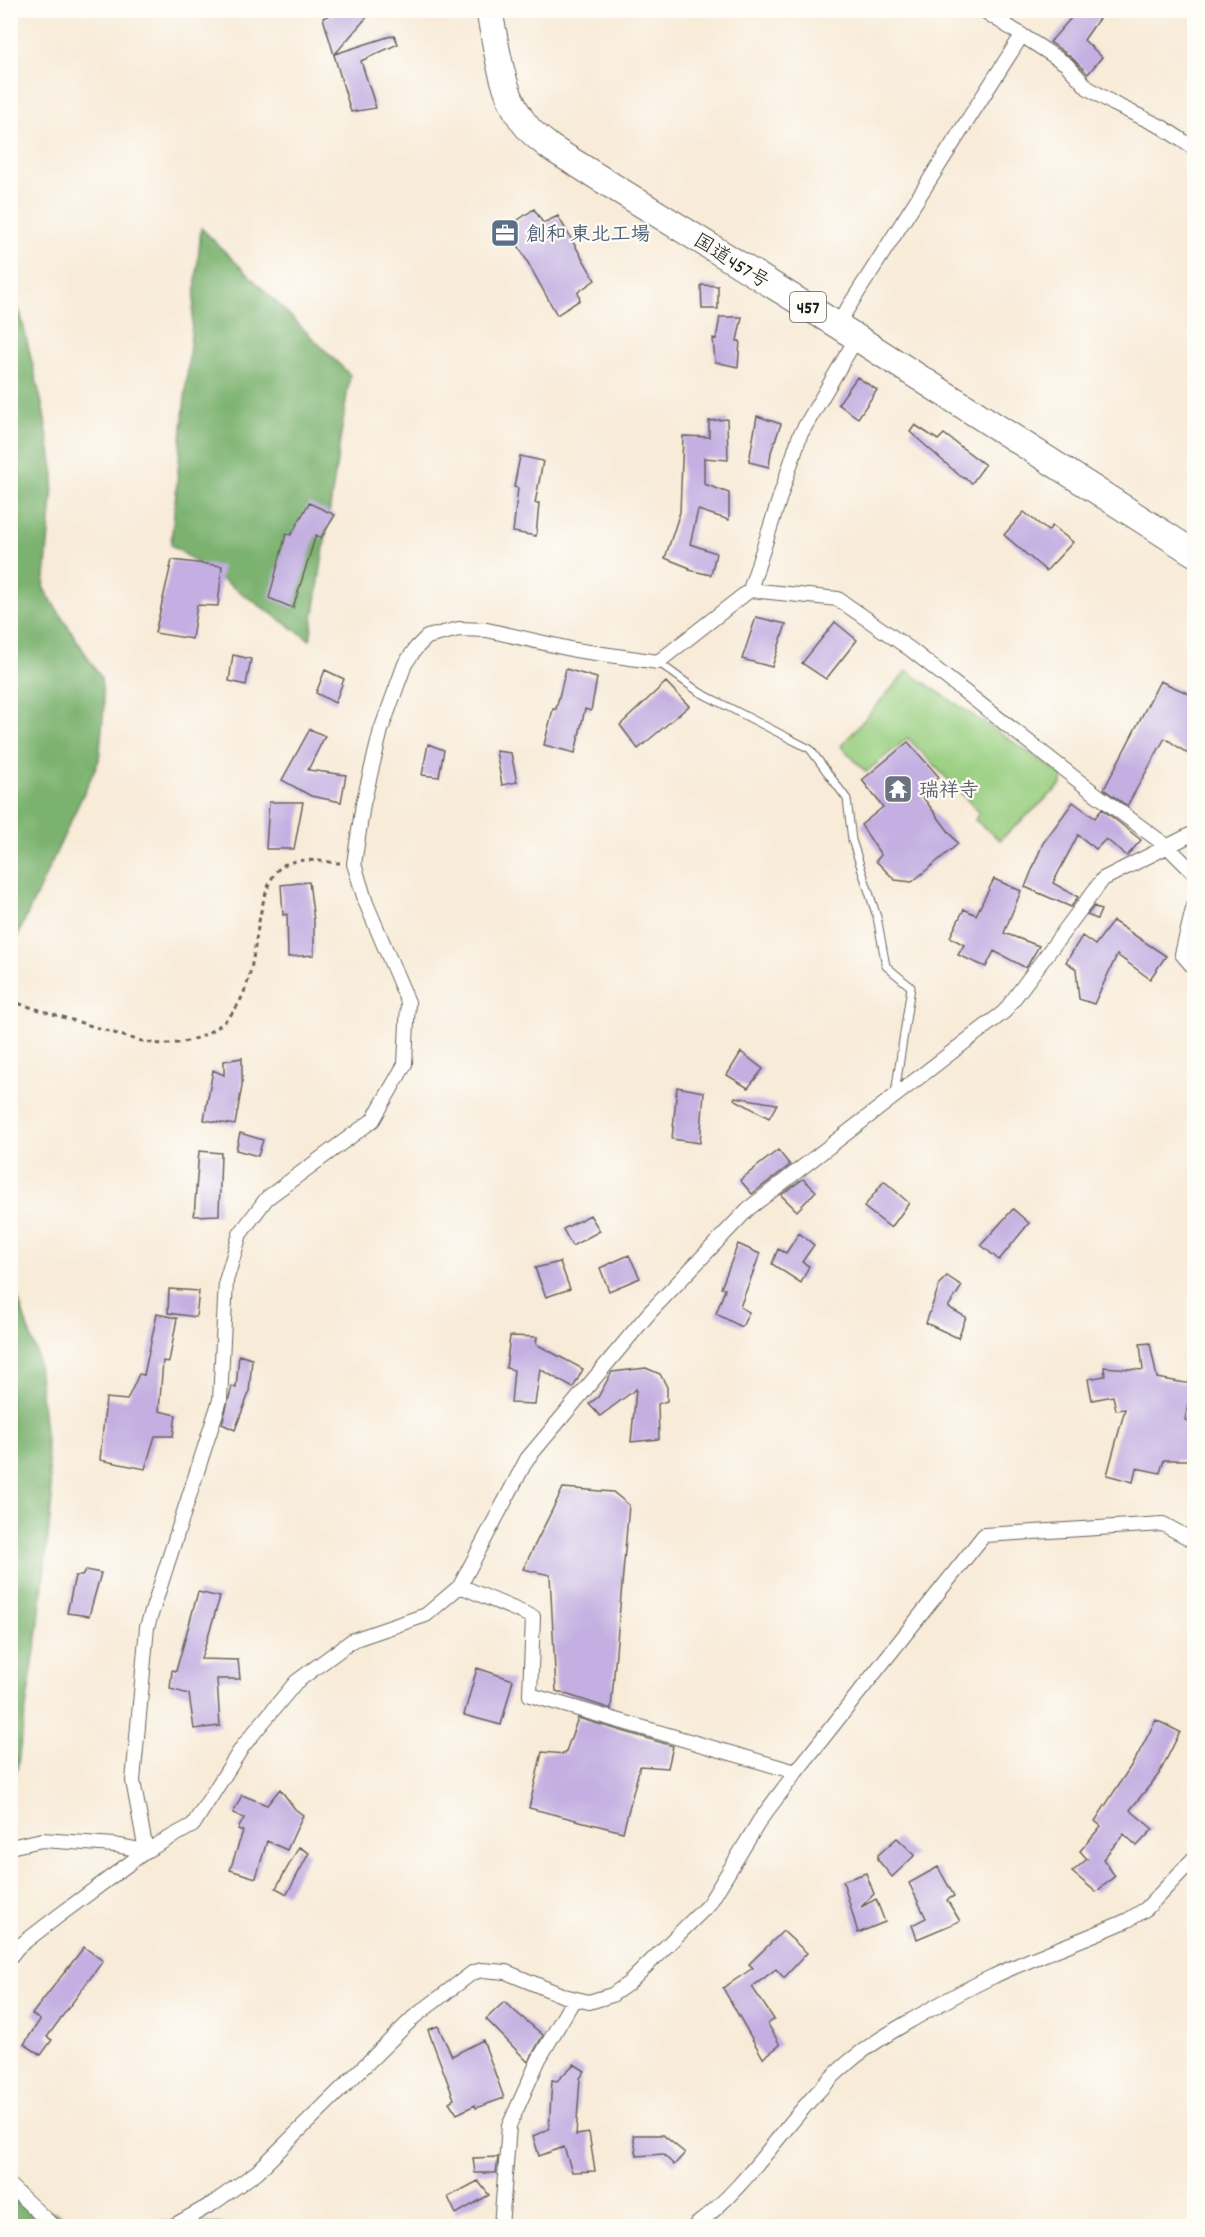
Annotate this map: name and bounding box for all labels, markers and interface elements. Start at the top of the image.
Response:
office icon: 創和 東北工場 [489,217,521,249]
place label: 創和 東北工場 [526,222,651,250]
street label: 国道457号 [687,228,774,297]
road number: 457 [790,292,826,322]
temple icon: 瑞祥寺 [882,773,914,805]
place label: 瑞祥寺 [919,778,979,806]

